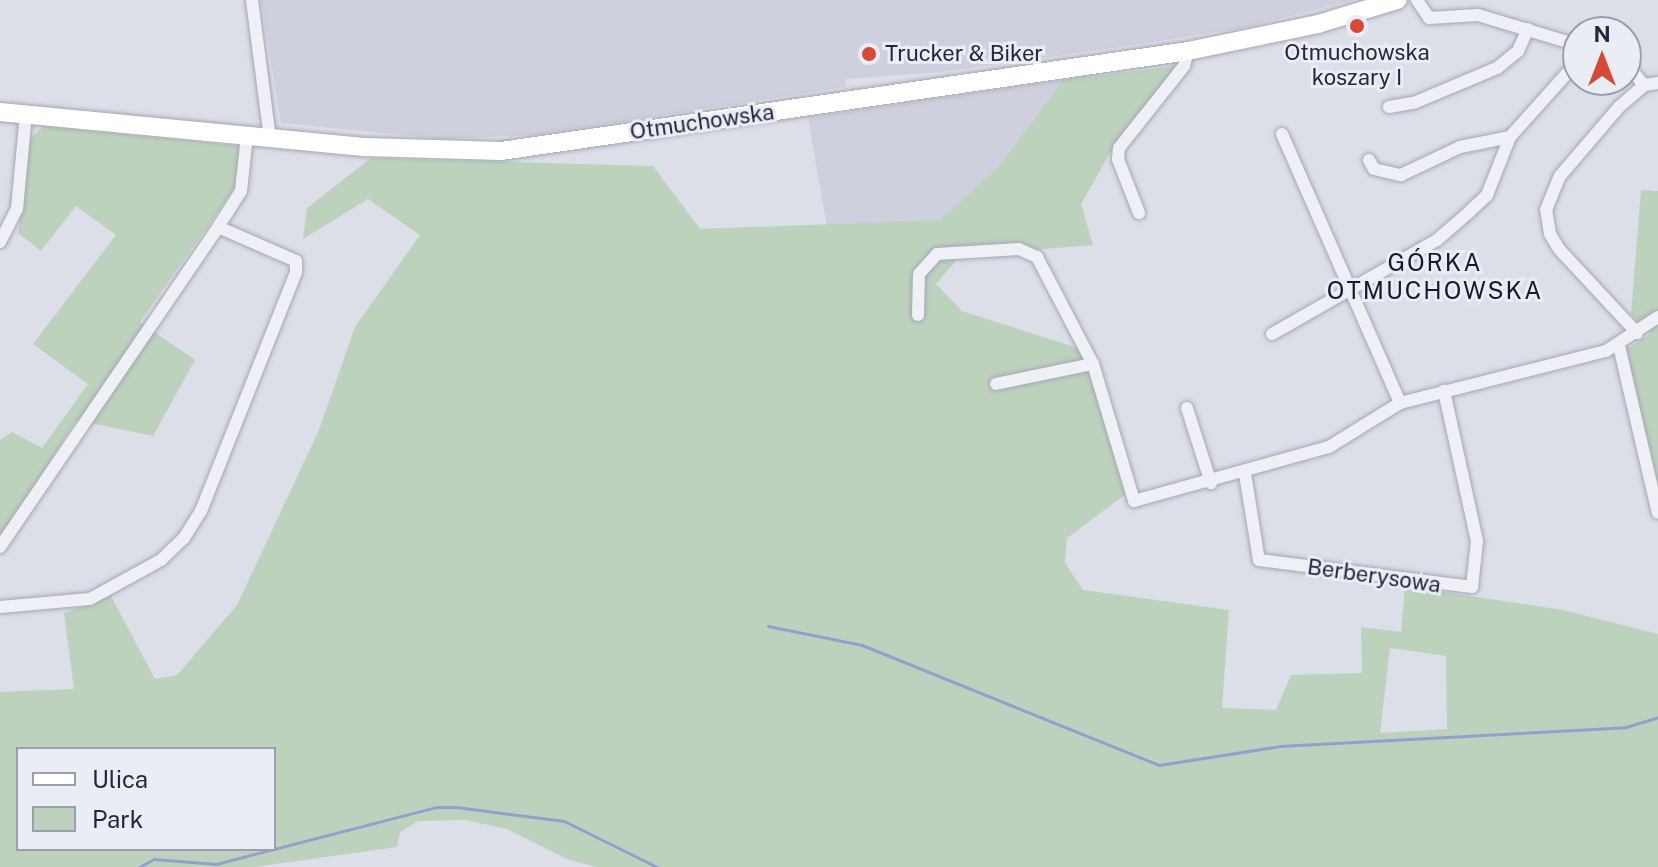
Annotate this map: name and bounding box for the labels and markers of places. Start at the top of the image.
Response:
marker: Otmuchowska koszary I [1348,17,1366,35]
place label: Otmuchowska koszary I [1284,39,1430,90]
place label: Trucker & Biker [885,41,1043,67]
marker: Trucker & Biker [860,45,878,63]

